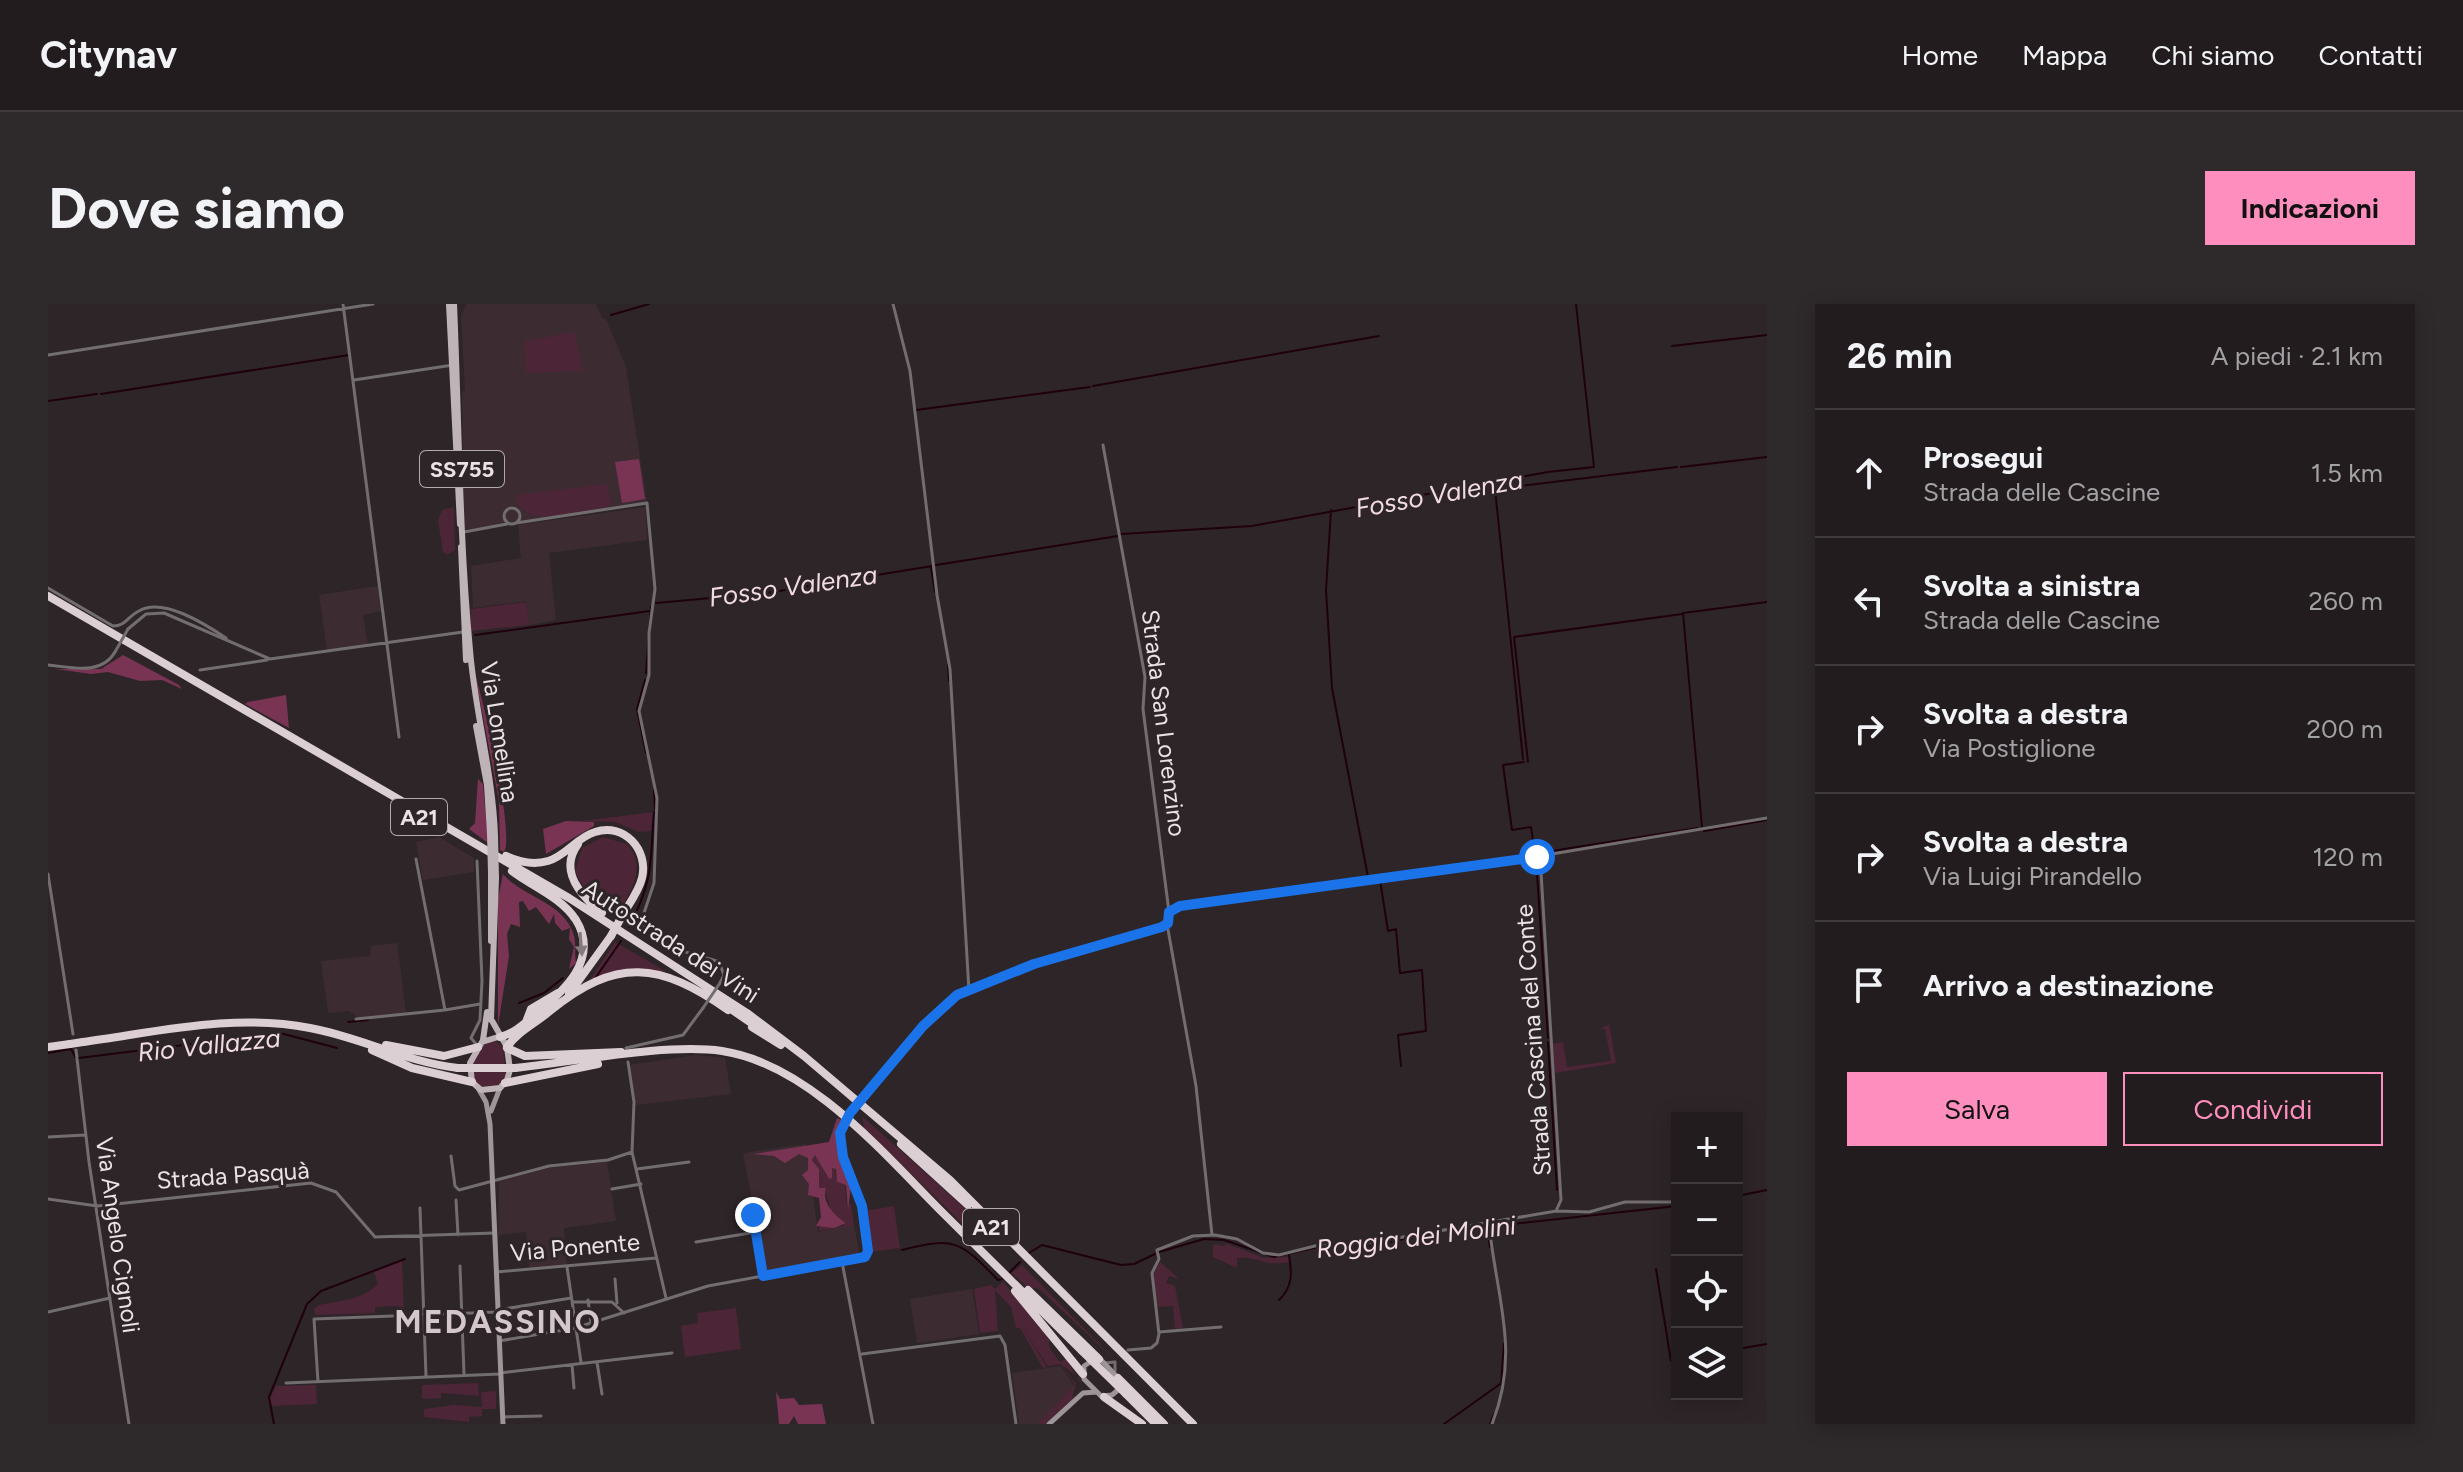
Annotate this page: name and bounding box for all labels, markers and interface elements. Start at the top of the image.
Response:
text: Citynav [40,32,177,78]
text: Home [1902,38,1978,72]
text: Mappa [2022,38,2107,72]
text: Chi siamo [2151,38,2274,72]
text: Contatti [2318,38,2423,72]
button: Indicazioni [2205,171,2415,245]
text: Dove siamo [48,175,345,242]
text: 26 min [1847,336,1952,377]
text: A piedi · 2.1 km [2211,340,2383,372]
text: Prosegui [1923,439,2043,476]
road number: SS755 [420,451,504,487]
icon: ahead [1847,451,1891,495]
text: 1.5 km [2311,457,2383,489]
water label: Fosso Valenza [1353,464,1525,524]
text: Strada delle Cascine [1923,476,2160,508]
water label: Fosso Valenza [707,558,879,614]
text: Svolta a sinistra [1923,567,2140,604]
icon: left [1847,579,1891,623]
text: 260 m [2309,585,2383,617]
text: Strada delle Cascine [1923,604,2160,636]
street label: Strada San Lorenzino [1136,608,1192,838]
street label: Via Lomellina [475,660,525,804]
text: Svolta a destra [1923,695,2128,732]
icon: right [1847,707,1891,751]
text: 200 m [2307,713,2383,745]
text: Via Postiglione [1923,732,2095,764]
road number: A21 [391,799,447,835]
text: Svolta a destra [1923,823,2128,860]
icon: right [1847,835,1891,879]
route start [1519,839,1555,875]
text: 120 m [2313,841,2383,873]
text: Via Luigi Pirandello [1923,860,2142,892]
street label: Autostrada dei Vini [577,873,765,1009]
street label: Strada Cascina del Conte [1509,903,1557,1177]
one-way arrow [575,931,588,956]
icon: arrive [1847,963,1891,1007]
text: Arrivo a destinazione [1923,967,2214,1004]
water label: Rio Vallazza [136,1022,282,1068]
button: Salva [1847,1072,2107,1146]
button: Condividi [2123,1072,2383,1146]
map controls [1671,1112,1743,1400]
button: + [1671,1112,1743,1184]
street label: Via Angelo Cignoli [90,1135,146,1335]
street label: Strada Pasquà [156,1155,310,1195]
button: − [1671,1184,1743,1256]
route end [735,1197,771,1233]
road number: A21 [963,1209,1019,1245]
water label: Roggia dei Molini [1314,1209,1519,1265]
street label: Via Ponente [509,1227,641,1267]
button: locate [1671,1256,1743,1328]
district label: MEDASSINO [394,1303,602,1341]
button: layers [1671,1328,1743,1400]

